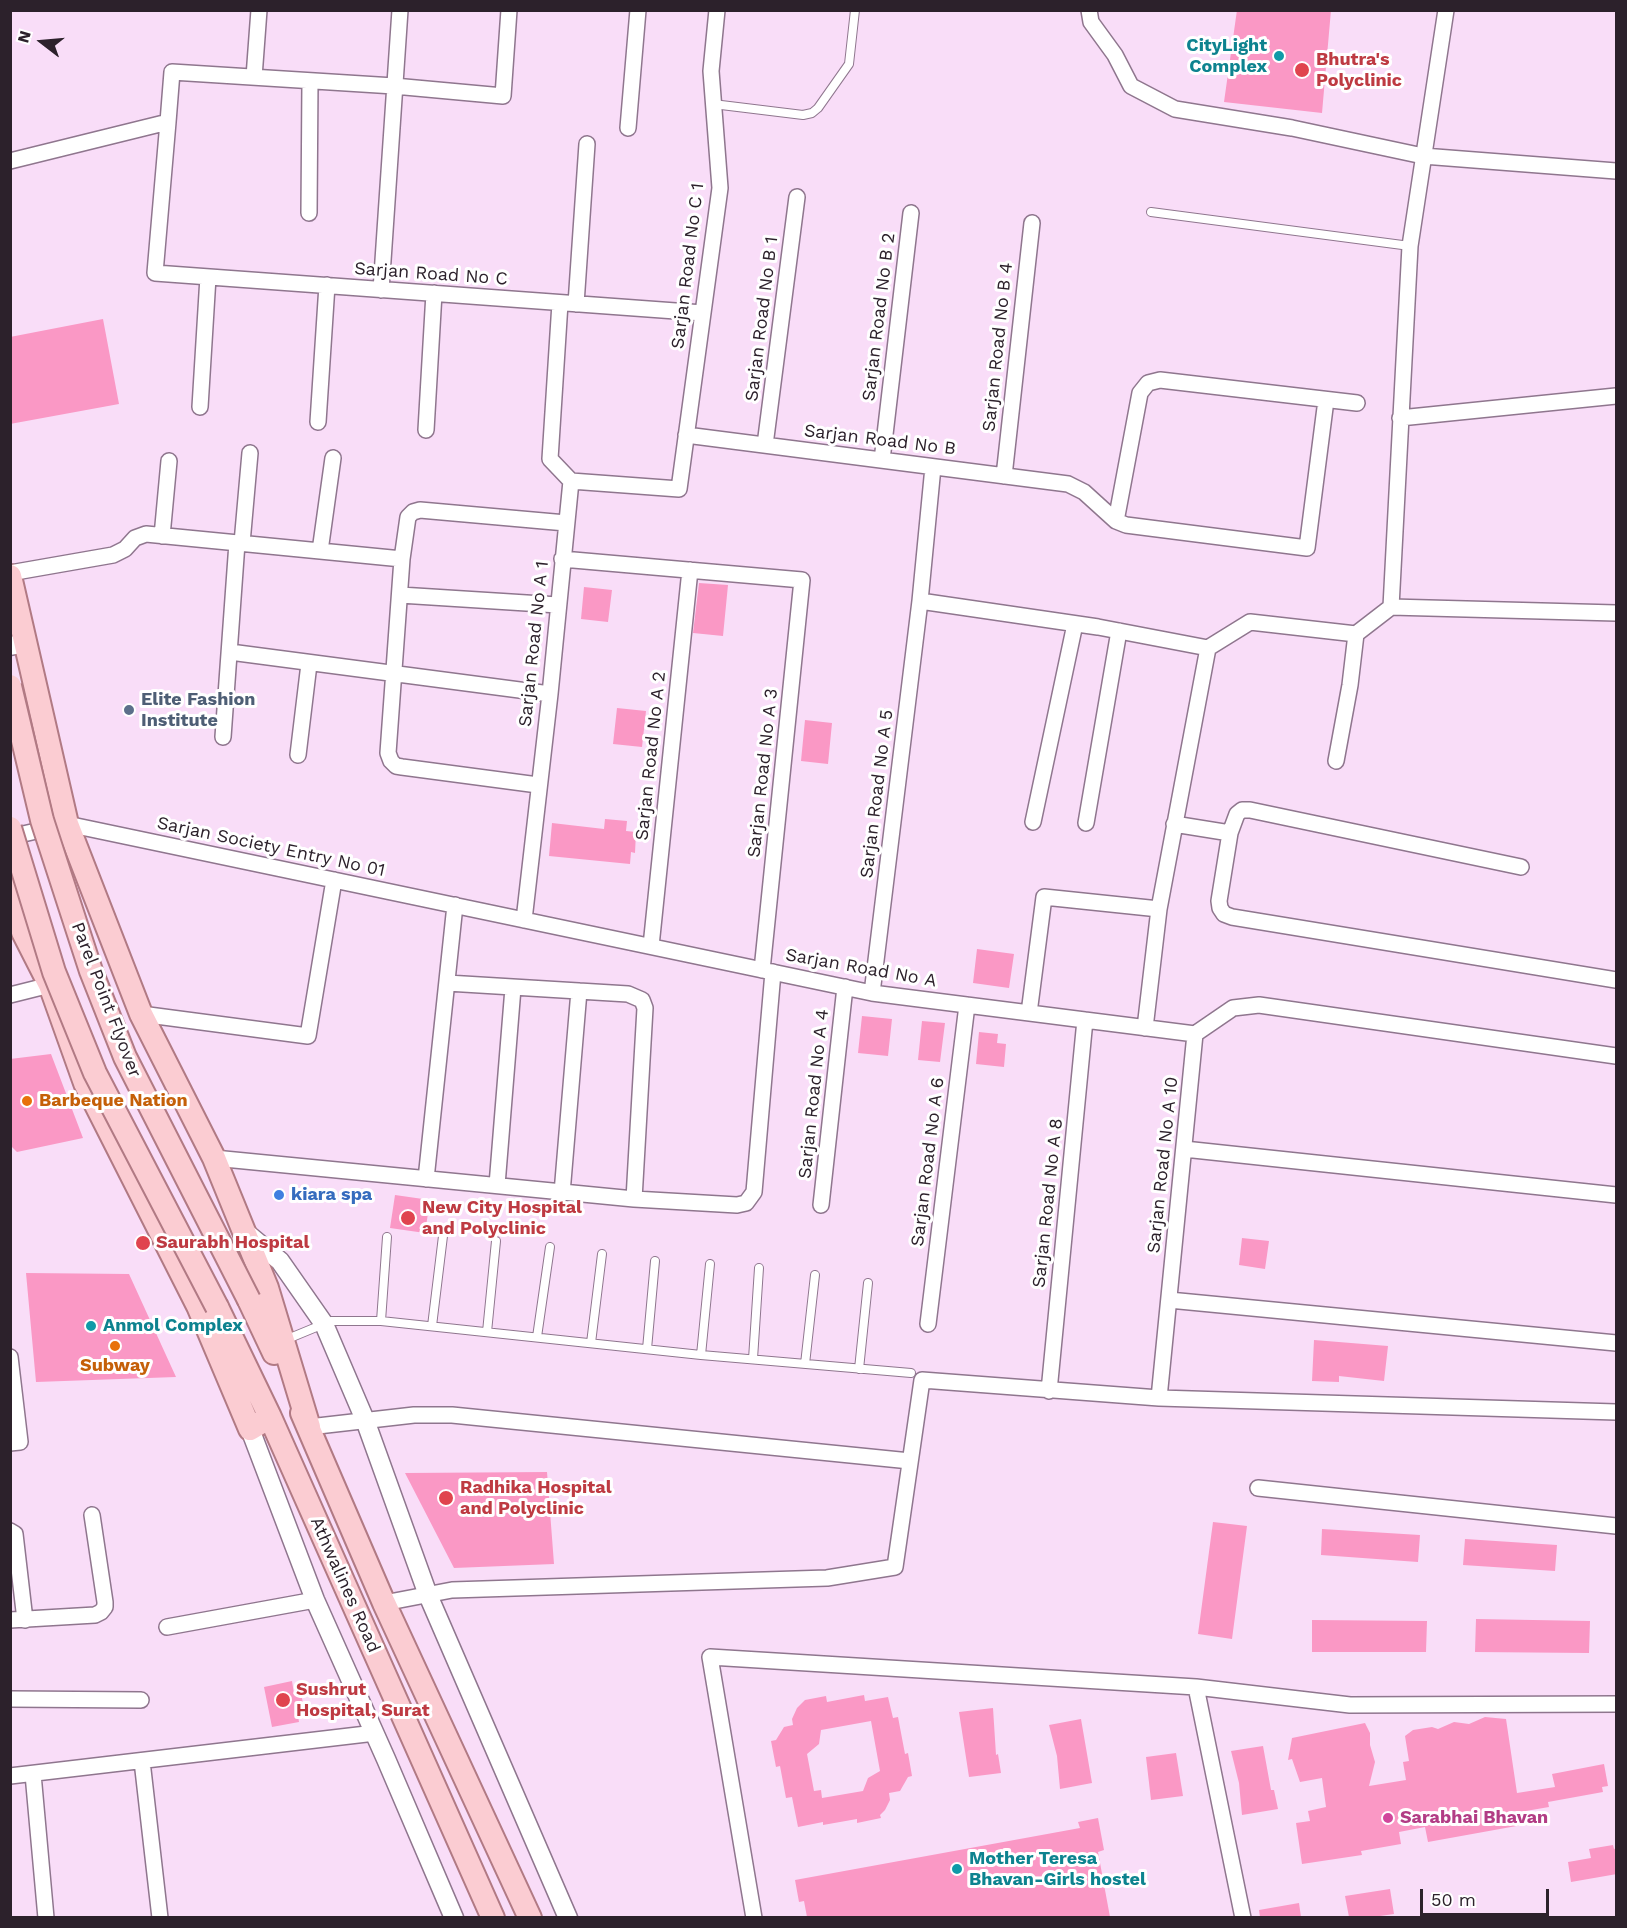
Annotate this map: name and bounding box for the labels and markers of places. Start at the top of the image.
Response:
place label: CityLight Complex [1186,35,1267,78]
marker: CityLight Complex [1272,49,1286,63]
place label: Bhutra's Polyclinic [1316,49,1402,92]
marker: Bhutra's Polyclinic [1293,61,1311,79]
place label: Elite Fashion Institute [141,689,255,732]
marker: Elite Fashion Institute [122,703,136,717]
place label: Barbeque Nation [39,1090,188,1112]
marker: Barbeque Nation [20,1094,34,1108]
place label: kiara spa [291,1184,372,1206]
marker: kiara spa [272,1188,286,1202]
place label: New City Hospital and Polyclinic [422,1197,582,1240]
marker: New City Hospital and Polyclinic [399,1209,417,1227]
place label: Saurabh Hospital [156,1232,309,1254]
marker: Saurabh Hospital [134,1234,152,1252]
place label: Anmol Complex [103,1315,243,1337]
marker: Anmol Complex [84,1319,98,1333]
marker: Subway [108,1339,122,1353]
place label: Subway [80,1355,150,1377]
place label: Radhika Hospital and Polyclinic [460,1477,612,1520]
marker: Radhika Hospital and Polyclinic [437,1489,455,1507]
place label: Sushrut Hospital, Surat [296,1679,430,1722]
marker: Sushrut Hospital, Surat [274,1691,292,1709]
place label: Sarabhai Bhavan [1400,1807,1548,1829]
marker: Sarabhai Bhavan [1381,1811,1395,1825]
place label: Mother Teresa Bhavan-Girls hostel [969,1848,1146,1890]
marker: Mother Teresa Bhavan-Girls hostel [950,1862,964,1876]

